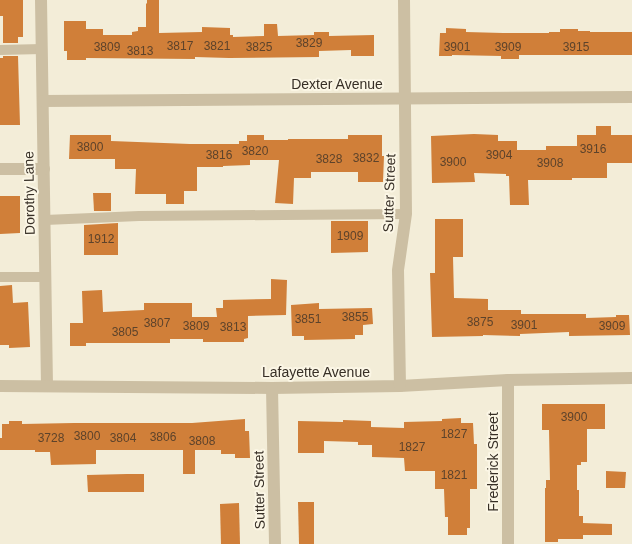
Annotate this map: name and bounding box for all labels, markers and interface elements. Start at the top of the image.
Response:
house number: 3829 [296,36,323,50]
house number: 3817 [167,39,194,53]
house number: 3821 [204,39,231,53]
house number: 3809 [94,40,121,54]
house number: 3825 [246,40,273,54]
house number: 3901 [444,40,471,54]
house number: 3909 [495,40,522,54]
house number: 3915 [563,40,590,54]
house number: 3813 [127,44,154,58]
street label: Dexter Avenue [291,76,383,92]
house number: 3800 [77,140,104,154]
house number: 3916 [580,142,607,156]
house number: 3820 [242,144,269,158]
house number: 3816 [206,148,233,162]
house number: 3904 [486,148,513,162]
street label: Dorothy Lane [20,151,38,235]
house number: 3832 [353,151,380,165]
house number: 3828 [316,152,343,166]
street label: Sutter Street [380,153,398,233]
house number: 3900 [440,155,467,169]
house number: 3908 [537,156,564,170]
house number: 1909 [337,229,364,243]
house number: 1912 [88,232,115,246]
house number: 3855 [342,310,369,324]
house number: 3851 [295,312,322,326]
house number: 3875 [467,315,494,329]
house number: 3807 [144,316,171,330]
house number: 3901 [511,318,538,332]
house number: 3809 [183,319,210,333]
house number: 3909 [599,319,626,333]
house number: 3813 [220,320,247,334]
house number: 3805 [112,325,139,339]
street label: Lafayette Avenue [262,364,370,380]
house number: 3900 [561,410,588,424]
street label: Frederick Street [485,412,501,512]
house number: 1827 [441,427,468,441]
house number: 3800 [74,429,101,443]
house number: 3806 [150,430,177,444]
house number: 3728 [38,431,65,445]
house number: 3804 [110,431,137,445]
house number: 3808 [189,434,216,448]
house number: 1827 [399,440,426,454]
street label: Sutter Street [250,450,268,529]
house number: 1821 [441,468,468,482]

